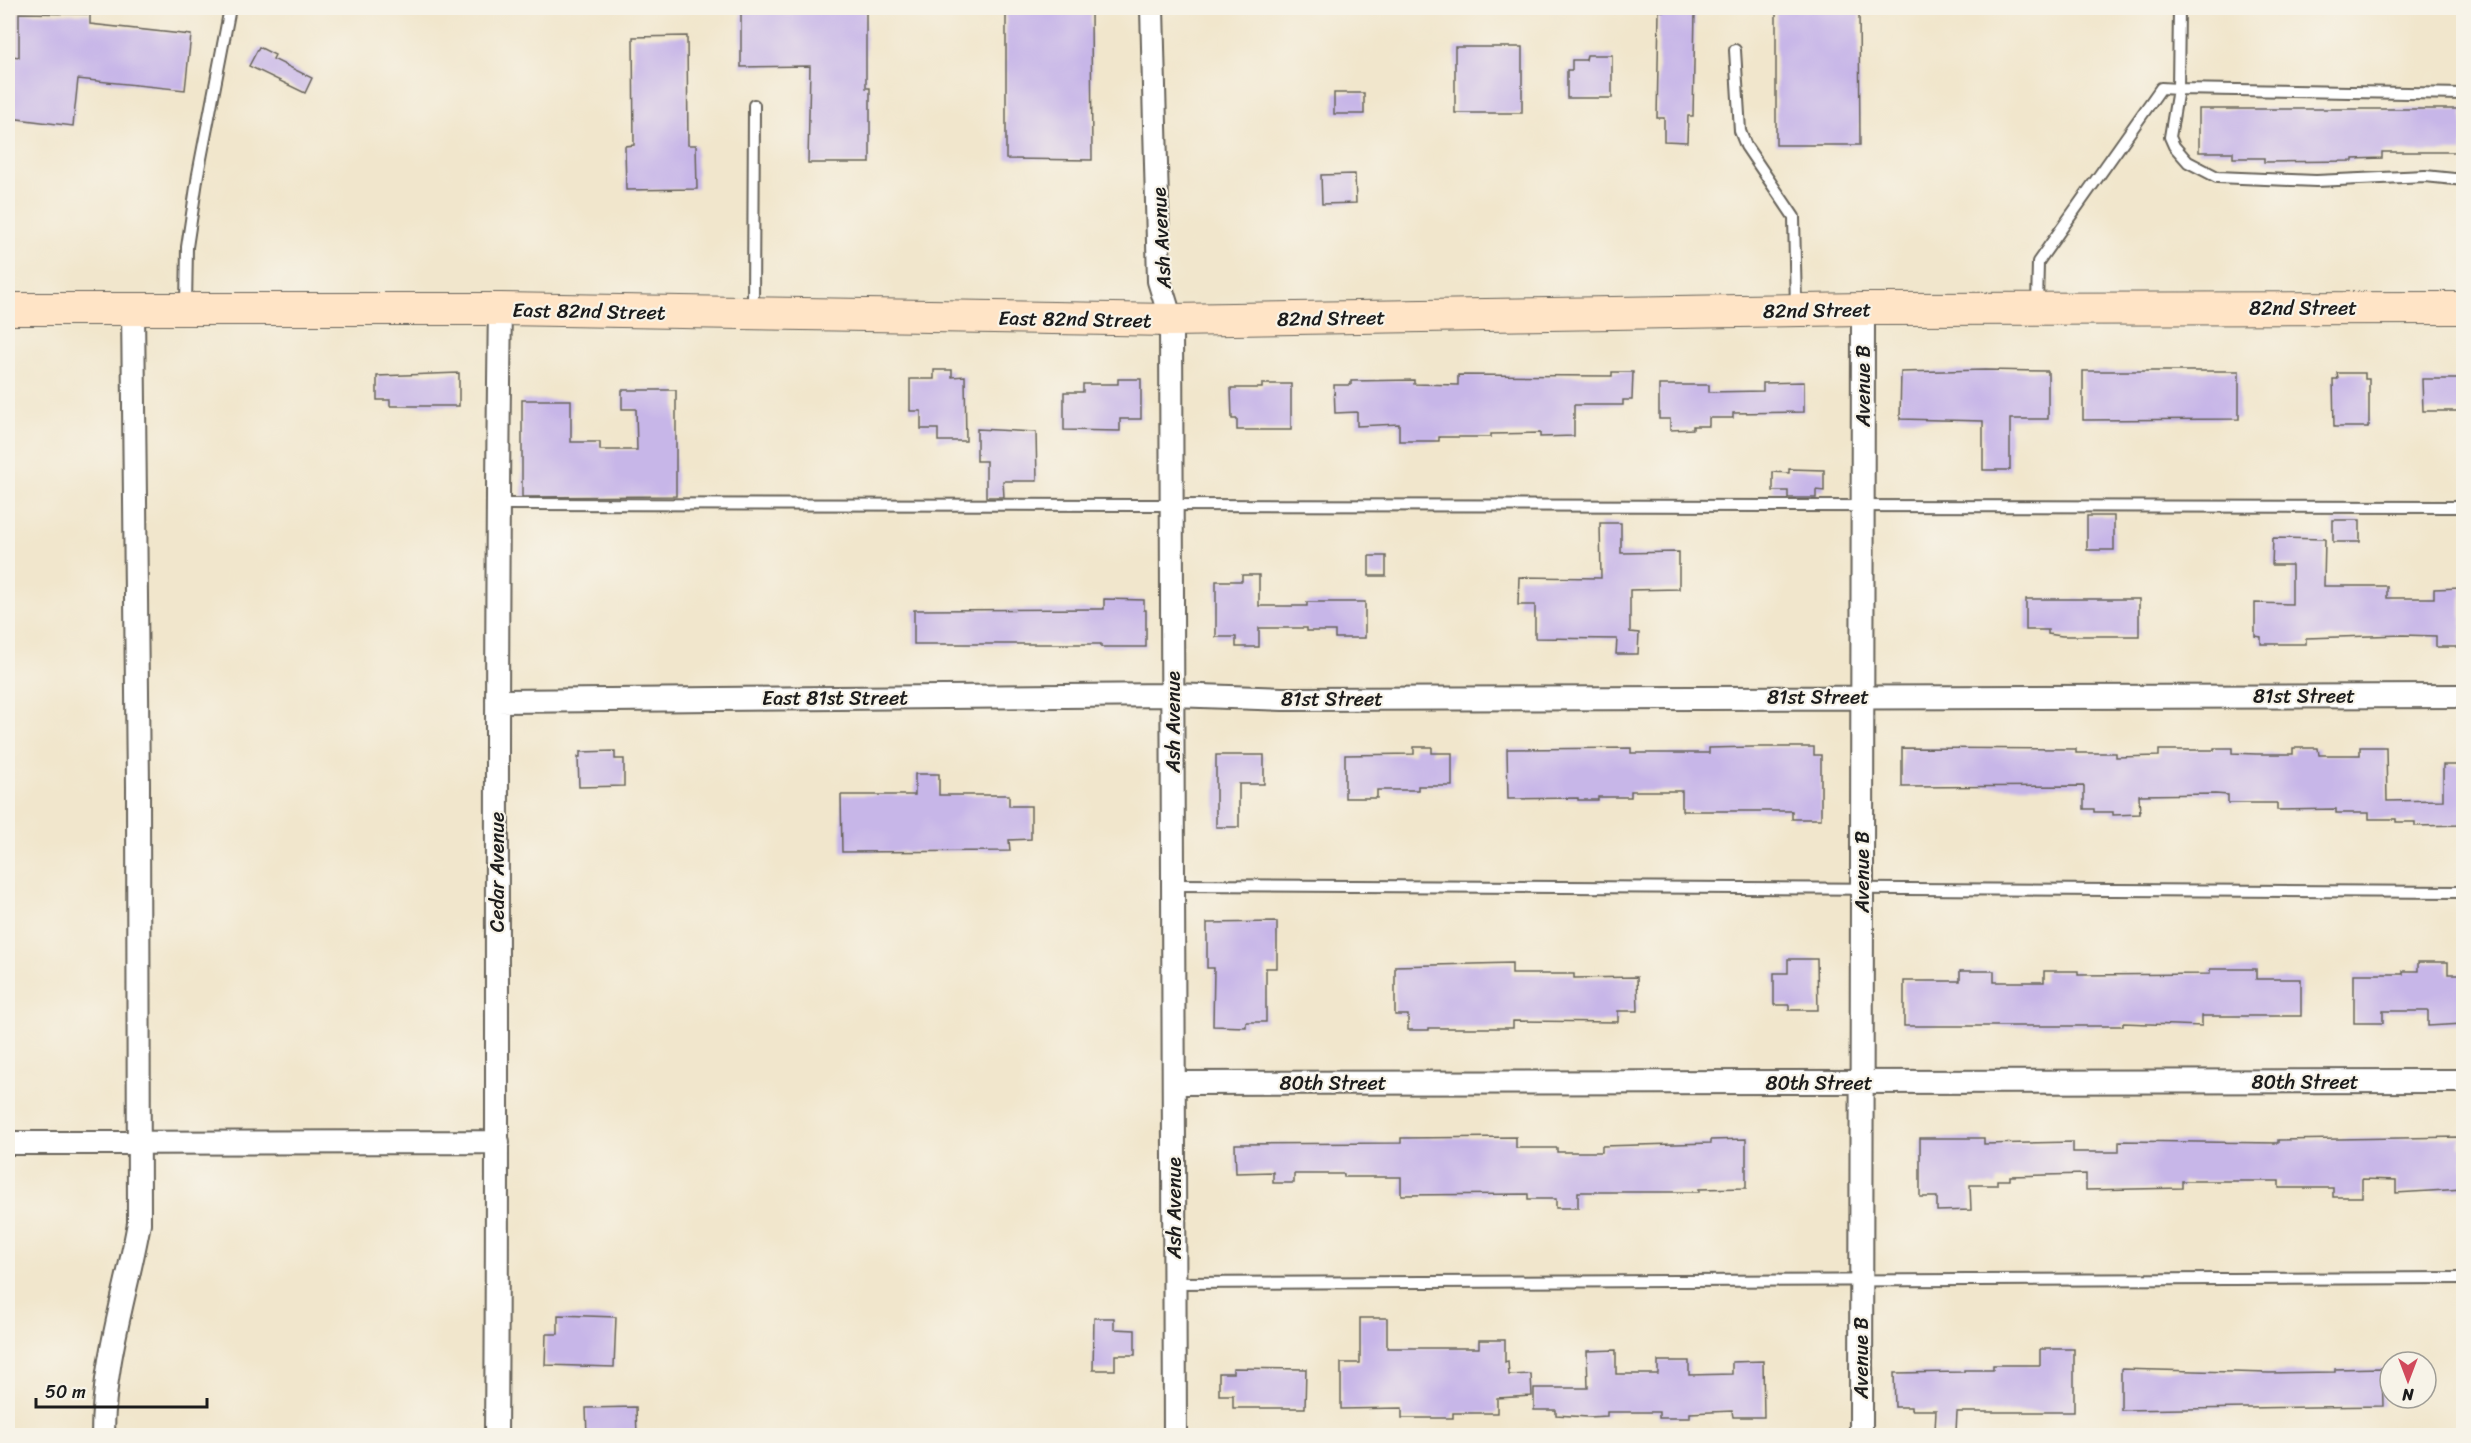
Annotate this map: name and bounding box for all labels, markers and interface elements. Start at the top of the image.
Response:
street label: Ash Avenue [1141,186,1182,291]
street label: 82nd Street [2249,291,2357,326]
street label: 82nd Street [1763,292,1872,329]
street label: East 82nd Street [512,293,666,330]
street label: 82nd Street [1277,300,1386,337]
street label: East 82nd Street [998,301,1152,338]
street label: Avenue B [1846,345,1881,428]
street label: Ash Avenue [1156,671,1191,774]
street label: 81st Street [2253,679,2355,714]
street label: 81st Street [1767,680,1869,715]
street label: East 81st Street [762,681,908,716]
street label: 81st Street [1281,682,1383,717]
street label: Cedar Avenue [480,812,515,932]
street label: Avenue B [1845,831,1880,914]
street label: 80th Street [2251,1065,2359,1100]
street label: 80th Street [1279,1066,1387,1101]
street label: 80th Street [1765,1066,1873,1101]
street label: Ash Avenue [1157,1157,1192,1260]
street label: Avenue B [1844,1317,1879,1400]
north arrow [2378,1350,2438,1410]
scale bar [36,1371,207,1409]
text: 50 m [45,1376,86,1408]
text: N [2402,1380,2415,1409]

